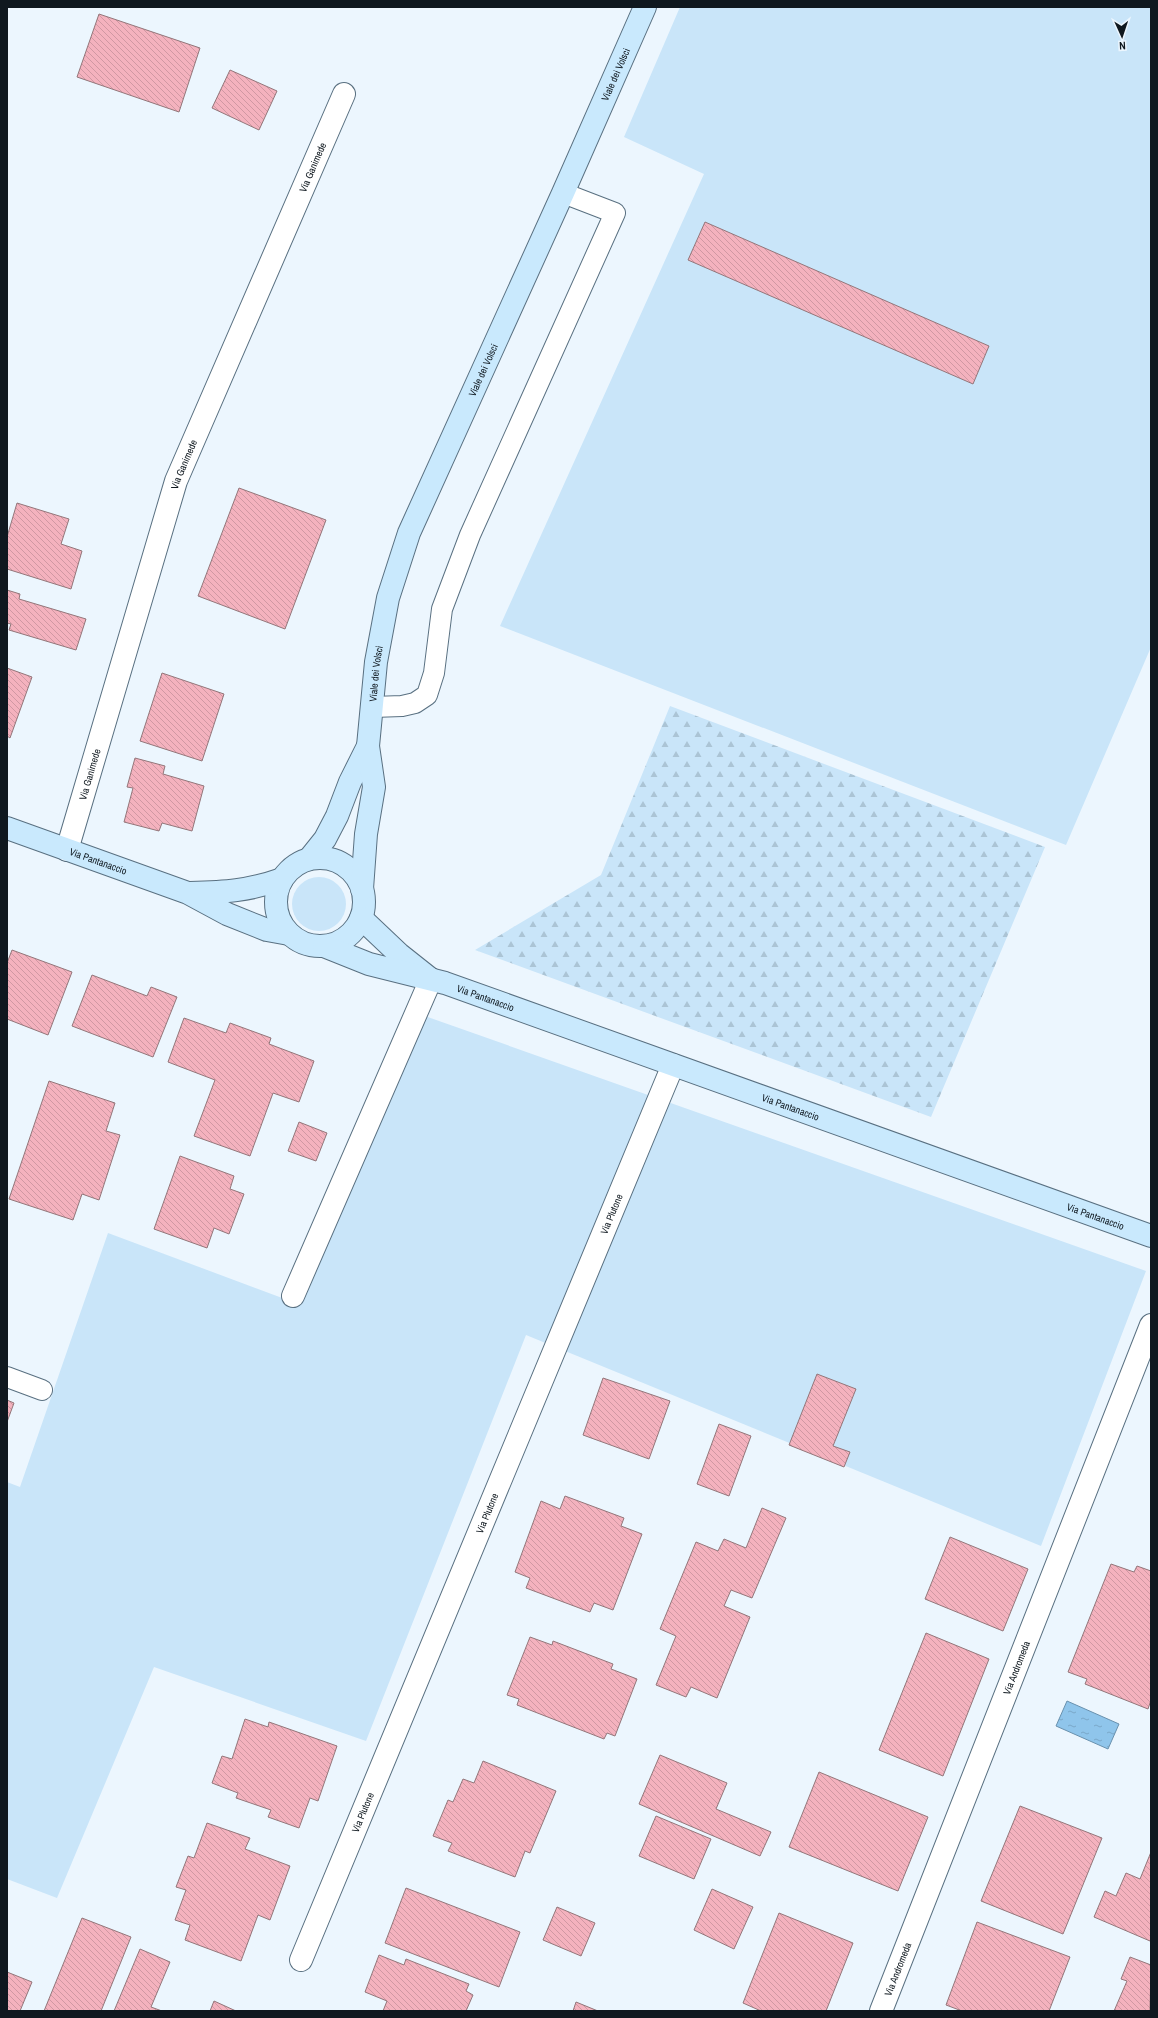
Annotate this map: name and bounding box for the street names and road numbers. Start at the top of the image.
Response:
street label: Viale dei Volsci [598,46,633,103]
street label: Via Ganimede [296,140,329,194]
street label: Viale dei Volsci [466,342,501,399]
street label: Via Ganimede [168,437,200,491]
street label: Viale dei Volsci [366,645,386,702]
street label: Via Ganimede [76,747,104,802]
street label: Via Pantanaccio [68,845,129,878]
street label: Via Pantanaccio [455,982,516,1014]
street label: Via Pantanaccio [760,1091,821,1124]
street label: Via Plutone [597,1192,626,1236]
street label: Via Pantanaccio [1065,1200,1126,1233]
street label: Via Plutone [473,1491,502,1535]
street label: Via Andromeda [1000,1639,1033,1696]
street label: Via Plutone [349,1790,377,1834]
street label: Via Andromeda [882,1940,914,1998]

